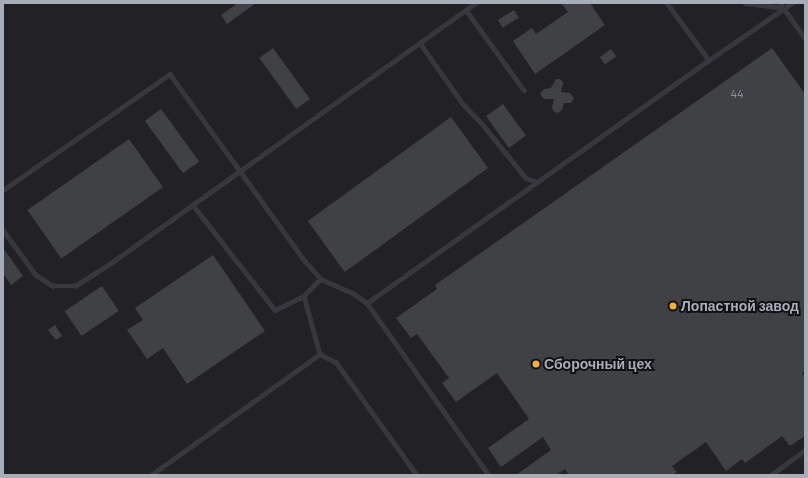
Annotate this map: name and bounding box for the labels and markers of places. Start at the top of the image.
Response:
place label: Лопастной завод [681,298,799,314]
marker: Лопастной завод [668,301,678,311]
place label: Сборочный цех [544,356,652,372]
marker: Сборочный цех [531,359,541,369]

